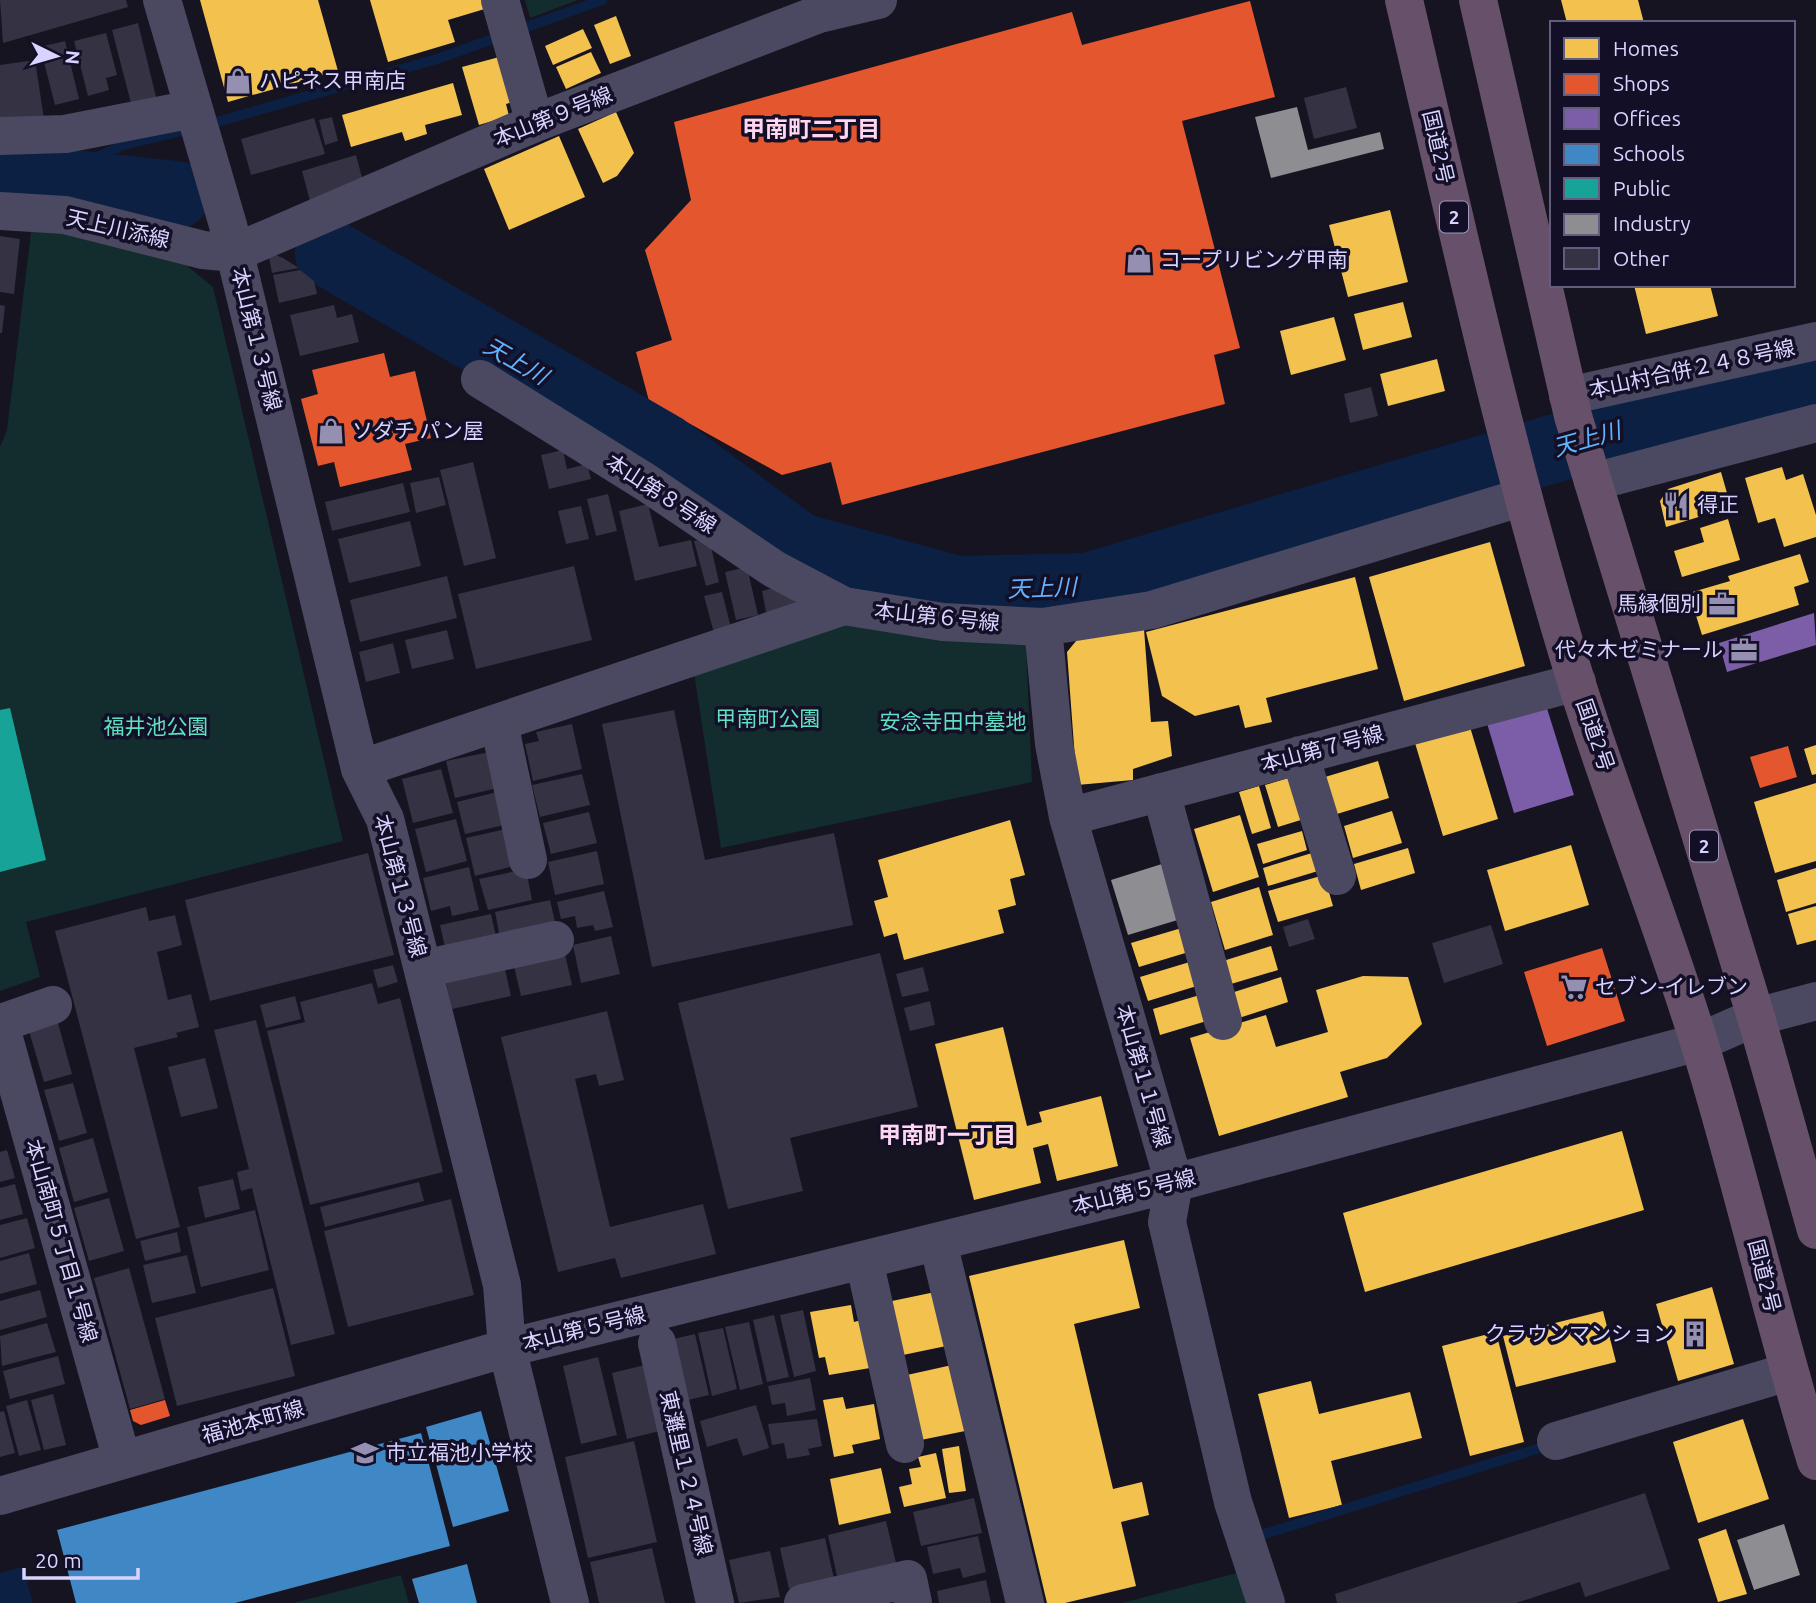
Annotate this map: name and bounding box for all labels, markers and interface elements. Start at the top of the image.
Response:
north arrow [21,21,91,91]
legend [1550,21,1795,287]
text: Homes [1613,36,1679,60]
text: N [61,49,85,66]
shop icon: ハピネス甲南店 [223,66,253,96]
place label: ハピネス甲南店 [259,68,406,92]
text: Shops [1613,71,1670,95]
street label: 本山第９号線 [490,81,616,151]
text: Offices [1613,106,1681,130]
street label: 国道2号 [1419,108,1459,186]
district label: 甲南町二丁目 [742,116,880,141]
text: Schools [1613,141,1685,165]
text: Public [1613,176,1670,200]
road number: 2 [1440,202,1468,232]
street label: 天上川添線 [64,205,172,252]
text: Industry [1613,211,1691,235]
shop icon: コープリビング甲南 [1124,245,1154,275]
text: Other [1613,246,1669,270]
place label: コープリビング甲南 [1160,247,1348,271]
street label: 本山第１３号線 [228,265,286,413]
water label: 天上川 [480,332,555,390]
street label: 本山村合併２４８号線 [1587,334,1797,402]
shop icon: ソダチ パン屋 [316,416,346,446]
water label: 天上川 [1550,416,1626,460]
place label: ソダチ パン屋 [352,418,484,442]
street label: 本山第８号線 [602,449,721,538]
restaurant icon: 得正 [1661,490,1691,520]
place label: 得正 [1697,492,1739,516]
water label: 天上川 [1007,574,1080,601]
office icon: 馬縁個別 [1707,589,1737,619]
place label: 馬縁個別 [1617,591,1701,615]
street label: 本山第６号線 [873,597,1001,635]
office icon: 代々木ゼミナール [1729,635,1759,665]
place label: 代々木ゼミナール [1555,637,1723,661]
street label: 国道2号 [1572,695,1619,774]
park label: 甲南町公園 [716,706,821,730]
park label: 安念寺田中墓地 [880,709,1027,733]
park label: 福井池公園 [104,714,209,738]
street label: 本山第７号線 [1258,720,1386,776]
street label: 本山第１３号線 [370,812,432,960]
road number: 2 [1690,831,1718,862]
supermarket icon: セブン-イレブン [1559,972,1589,1002]
place label: セブン-イレブン [1595,974,1748,998]
street label: 本山第１１号線 [1112,1002,1176,1150]
district label: 甲南町一丁目 [878,1122,1016,1147]
street label: 本山南町５丁目１号線 [21,1136,102,1345]
street label: 本山第５号線 [1070,1164,1198,1218]
street label: 国道2号 [1744,1237,1786,1315]
street label: 本山第５号線 [520,1301,648,1355]
building icon: クラウンマンション [1680,1319,1710,1349]
place label: クラウンマンション [1485,1321,1674,1345]
street label: 東灘里１２４号線 [656,1388,718,1557]
street label: 福池本町線 [199,1395,306,1447]
school or university icon: 市立福池小学校 [350,1438,380,1468]
place label: 市立福池小学校 [386,1440,533,1464]
scale bar [24,1536,138,1580]
text: 20 m [35,1548,82,1572]

